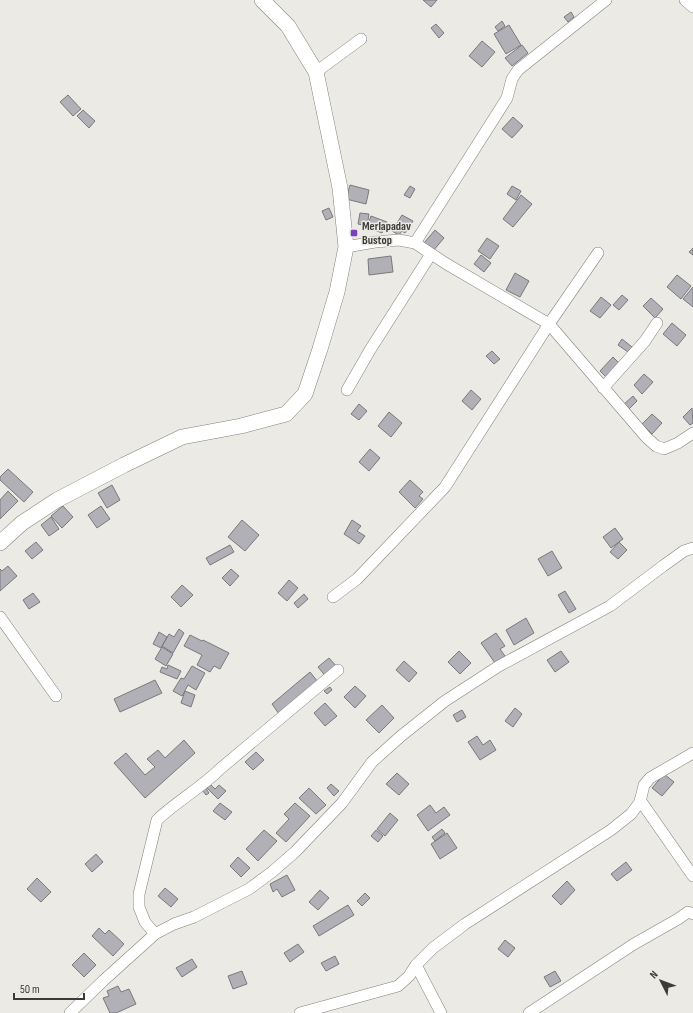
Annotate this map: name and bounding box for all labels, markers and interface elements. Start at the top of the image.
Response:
place label: Merlapadav Bustop [362,219,411,248]
marker: Merlapadav Bustop [349,228,359,238]
north arrow [641,961,681,1001]
text: N [647,968,661,981]
scale bar [14,975,84,1001]
text: 50 m [20,982,40,997]

